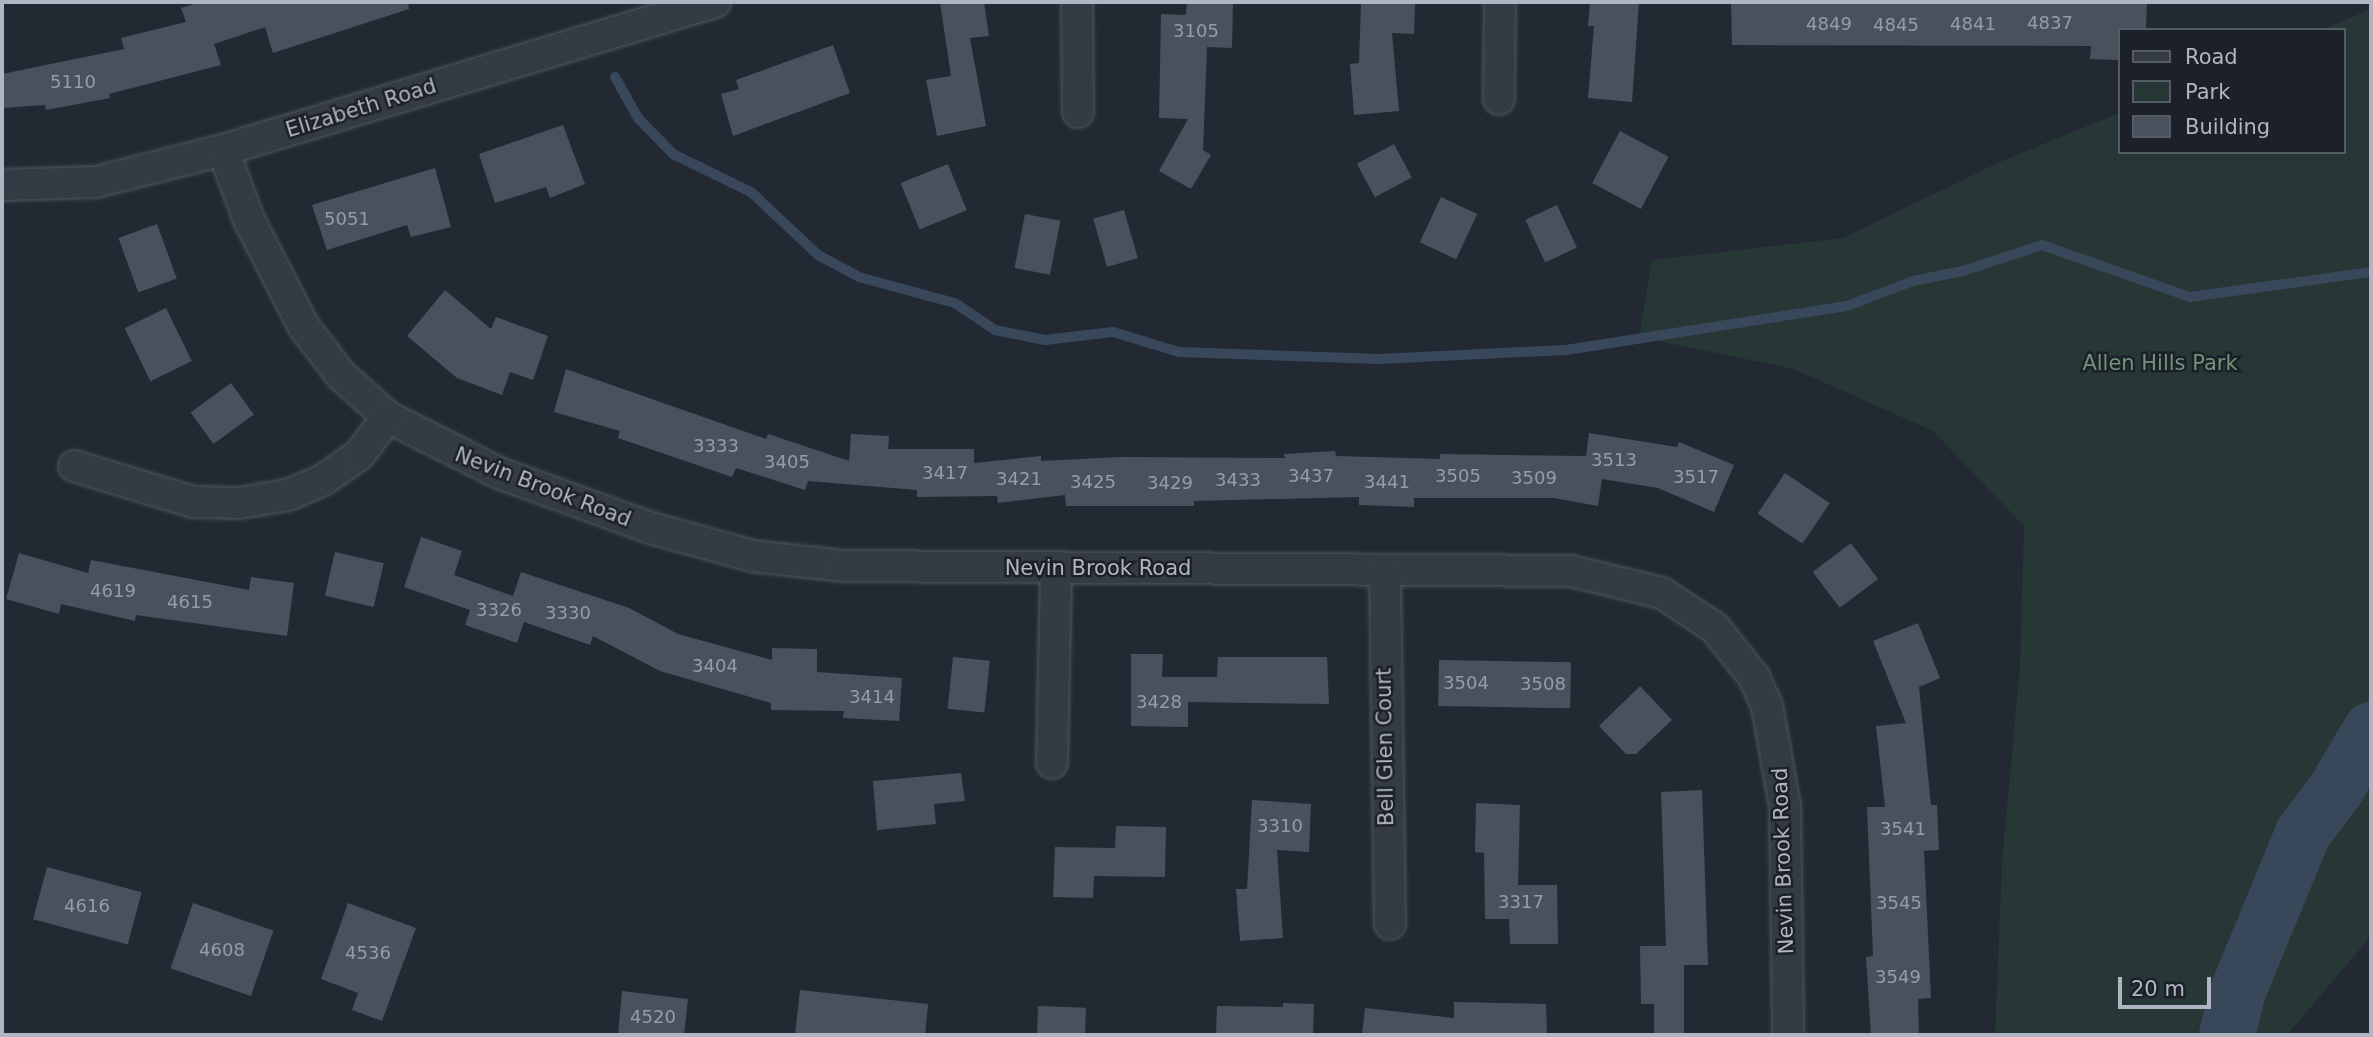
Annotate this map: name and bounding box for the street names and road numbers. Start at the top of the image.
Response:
street label: Elizabeth Road [283,73,439,143]
street label: Nevin Brook Road [451,442,635,532]
street label: Nevin Brook Road [1005,555,1191,581]
street label: Bell Glen Court [1371,668,1399,826]
street label: Nevin Brook Road [1767,767,1799,955]

